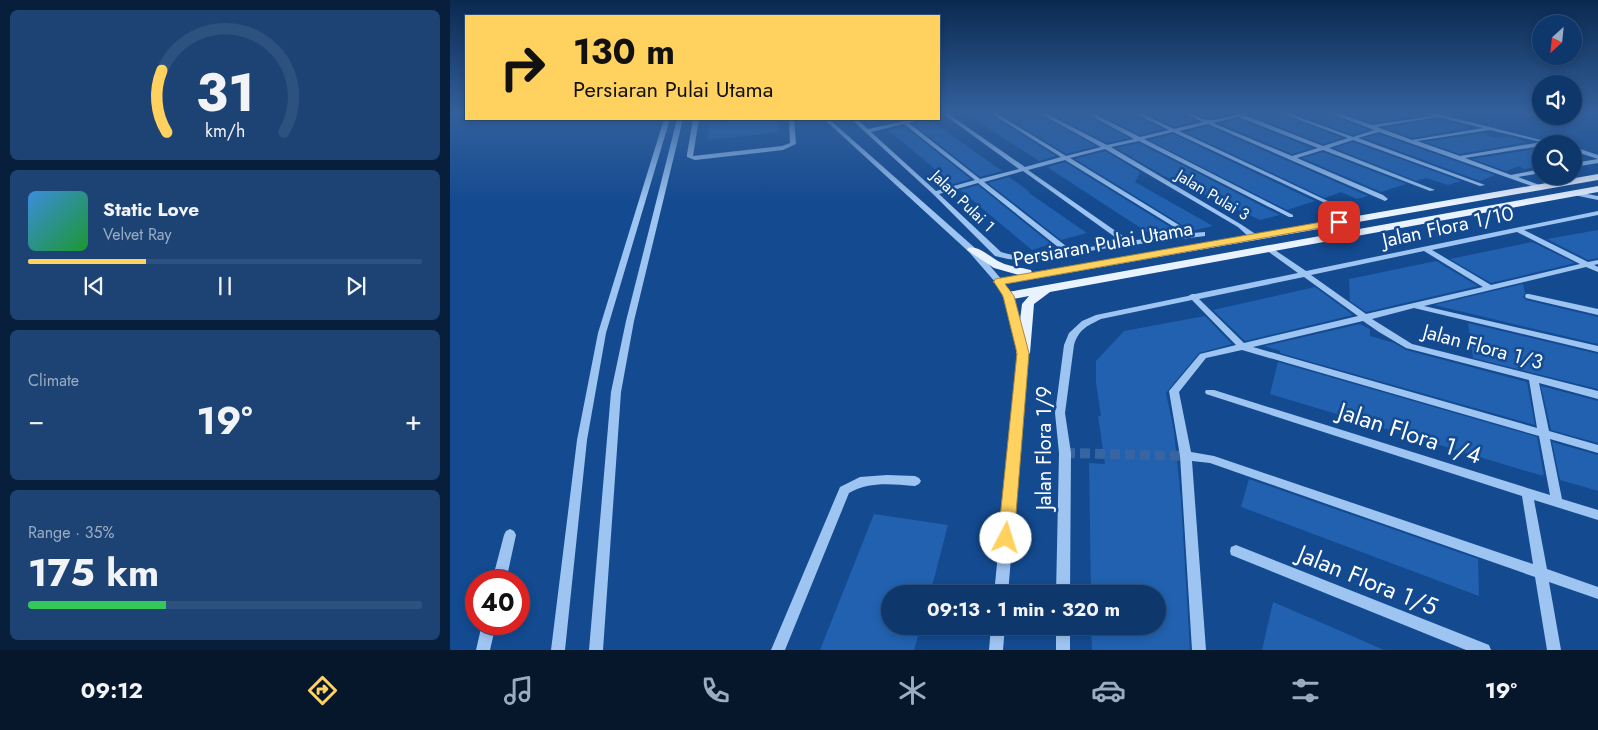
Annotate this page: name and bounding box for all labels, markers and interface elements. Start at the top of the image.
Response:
north arrow [1532,15,1582,65]
map controls [1532,15,1582,185]
text: 130 m [573,27,675,77]
icon: right [490,35,555,100]
text: 31 [196,55,254,131]
text: Persiaran Pulai Utama [573,73,773,105]
button: sound [1532,75,1582,125]
text: km/h [205,118,245,144]
button: search [1532,135,1582,185]
street label: Jalan Pulai 1 [925,163,1000,237]
street label: Jalan Pulai 3 [1170,163,1254,226]
text: Static Love [103,196,199,223]
street label: Jalan Flora 1/10 [1377,199,1516,256]
pin [1318,201,1360,243]
icon: arrive [1325,208,1353,236]
street label: Persiaran Pulai Utama [1011,214,1195,274]
text: Velvet Ray [103,223,172,246]
icon: previous [80,272,108,300]
icon: pause [211,272,239,300]
icon: next [342,272,370,300]
street label: Jalan Flora 1/3 [1417,316,1546,377]
text: Climate [28,369,79,392]
street label: Jalan Flora 1/9 [1030,386,1059,513]
street label: Jalan Flora 1/4 [1331,392,1486,473]
text: 19° [197,393,253,448]
text: − [28,400,45,441]
text: + [405,400,422,441]
position arrow [979,511,1031,563]
text: Range · 35% [28,521,115,544]
street label: Jalan Flora 1/5 [1290,535,1443,624]
text: 175 km [28,545,159,600]
speed limit sign: 40 [465,570,530,635]
text: 09:13 · 1 min · 320 m [927,596,1120,623]
icon: directions [305,673,340,708]
icon: music [501,673,536,708]
icon: phone [698,673,733,708]
icon: climate [895,673,930,708]
icon: car [1091,673,1126,708]
icon: filters [1288,673,1323,708]
text: 09:12 [81,674,143,706]
text: 19° [1485,674,1517,706]

